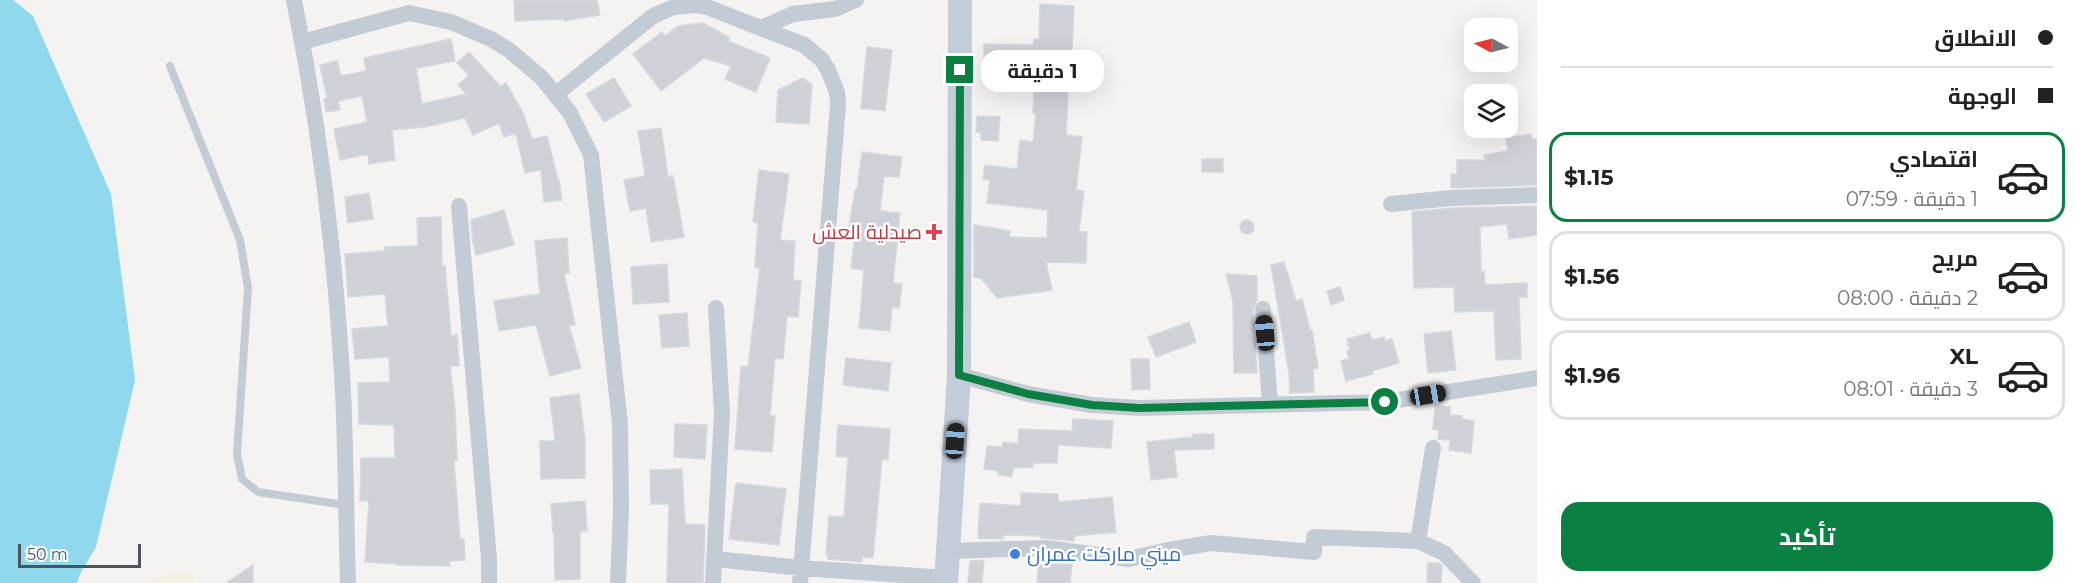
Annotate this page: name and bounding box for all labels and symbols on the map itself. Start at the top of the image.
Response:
north arrow [1464,18,1518,72]
callout: 1 دقيقة [981,49,1104,91]
route end [946,56,973,83]
place label: صيدلية العش [812,220,922,245]
marker: صيدلية العش [927,225,941,239]
car [1254,314,1276,352]
car [1409,383,1447,407]
route start [1371,388,1398,415]
car [945,422,965,460]
scale bar [18,541,141,568]
place label: ميني ماركت عمران [1027,542,1181,570]
marker: ميني ماركت عمران [1008,547,1022,561]

